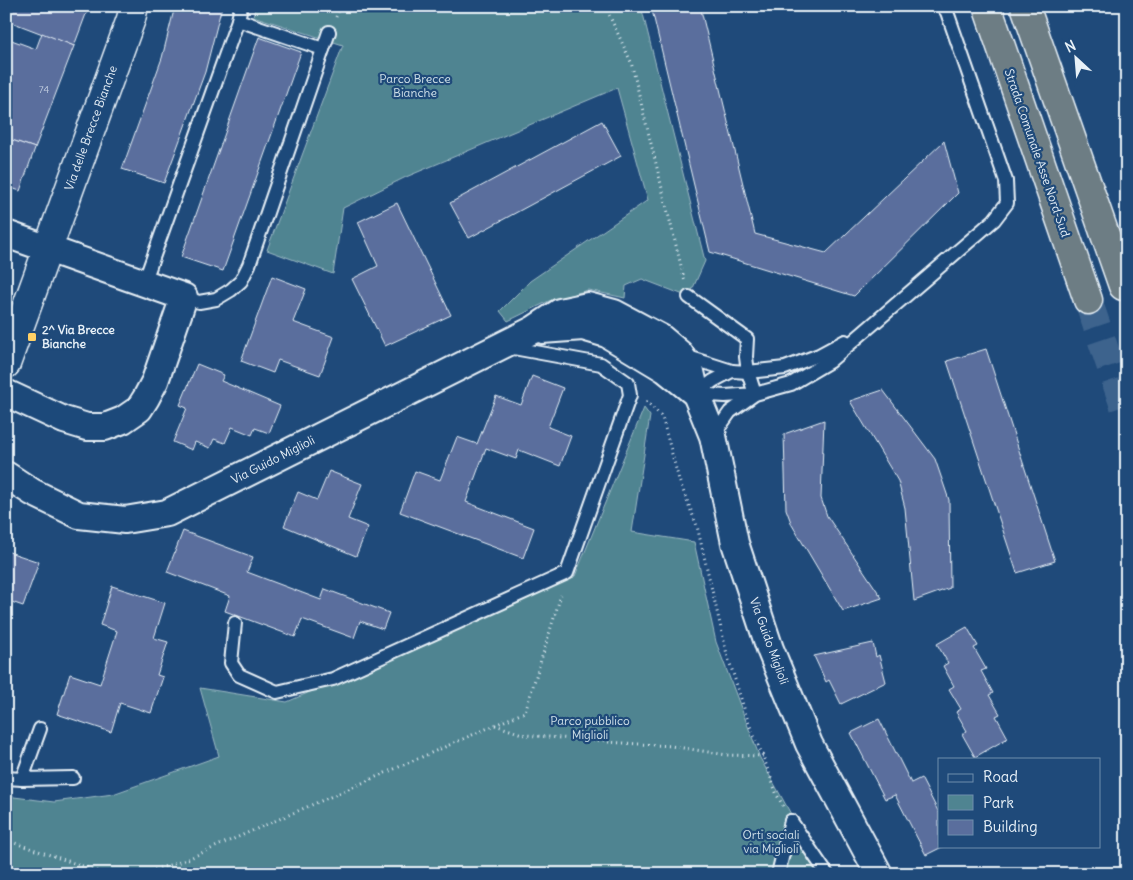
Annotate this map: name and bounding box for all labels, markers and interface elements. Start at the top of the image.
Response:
north arrow [1050,32,1100,82]
text: N [1062,36,1079,57]
street label: Via delle Brecce Bianche [61,63,120,192]
street label: Strada Comunale Asse Nord-Sud [1002,67,1073,239]
park label: Parco Brecce Bianche [379,71,451,100]
house number: 74 [39,83,49,96]
place label: 2^ Via Brecce Bianche [42,322,115,351]
marker: 2^ Via Brecce Bianche [26,331,38,343]
street label: Via Guido Miglioli [229,432,317,487]
street label: Via Guido Miglioli [747,595,792,686]
park label: Parco pubblico Miglioli [550,713,630,742]
legend [938,758,1100,848]
text: Road [983,767,1018,786]
text: Park [983,793,1014,812]
text: Building [983,817,1038,836]
park label: Orti sociali via Miglioli [742,827,800,856]

